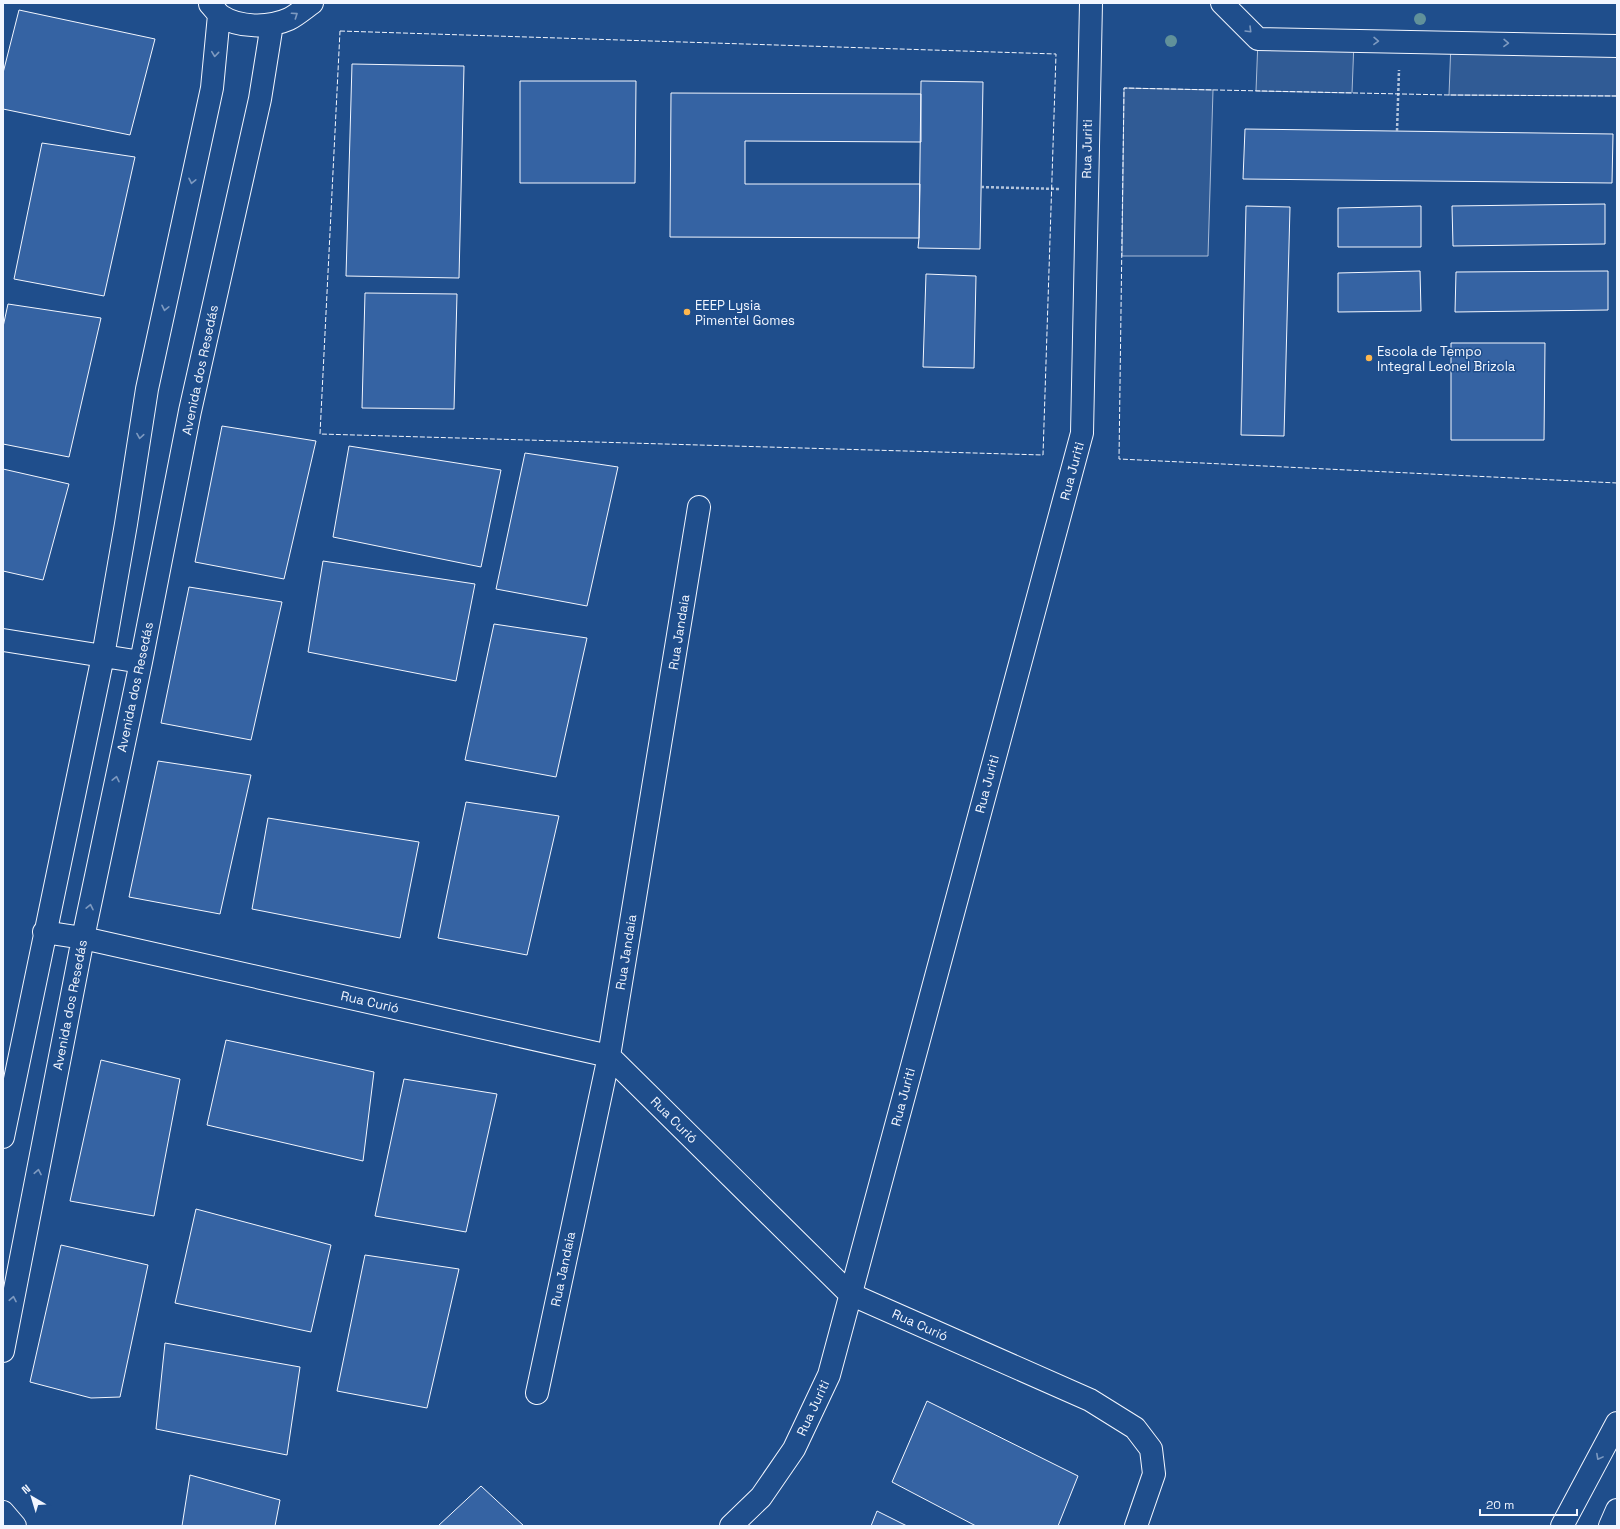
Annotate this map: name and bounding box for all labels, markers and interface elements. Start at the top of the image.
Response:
one-way arrow [290,13,297,20]
one-way arrow [1244,26,1252,33]
one-way arrow [1373,37,1379,45]
one-way arrow [1503,39,1509,48]
one-way arrow [211,51,220,57]
street label: Rua Juriti [1078,119,1096,179]
one-way arrow [188,178,196,184]
place label: EEEP Lysia Pimentel Gomes [695,297,795,329]
street label: Avenida dos Resedás [178,303,222,437]
one-way arrow [161,305,169,311]
marker: EEEP Lysia Pimentel Gomes [682,307,692,317]
place label: Escola de Tempo Integral Leonel Brizola [1377,343,1516,375]
marker: Escola de Tempo Integral Leonel Brizola [1364,353,1374,363]
one-way arrow [136,433,145,439]
street label: Rua Juriti [1056,440,1088,502]
street label: Rua Jandaia [665,592,693,671]
street label: Avenida dos Resedás [113,620,157,754]
street label: Rua Juriti [971,753,1003,815]
one-way arrow [112,776,120,783]
one-way arrow [85,904,93,910]
street label: Rua Jandaia [612,912,640,991]
street label: Avenida dos Resedás [49,938,91,1072]
street label: Rua Curió [339,987,401,1017]
street label: Rua Juriti [887,1066,919,1128]
street label: Rua Curió [647,1093,701,1147]
one-way arrow [34,1169,42,1175]
street label: Rua Jandaia [547,1229,579,1308]
one-way arrow [9,1296,17,1302]
street label: Rua Curió [889,1305,951,1345]
street label: Rua Juriti [793,1377,833,1439]
one-way arrow [1596,1453,1603,1460]
north arrow [12,1477,52,1517]
text: N [19,1481,33,1497]
scale bar [1480,1491,1577,1517]
text: 20 m [1486,1497,1514,1513]

